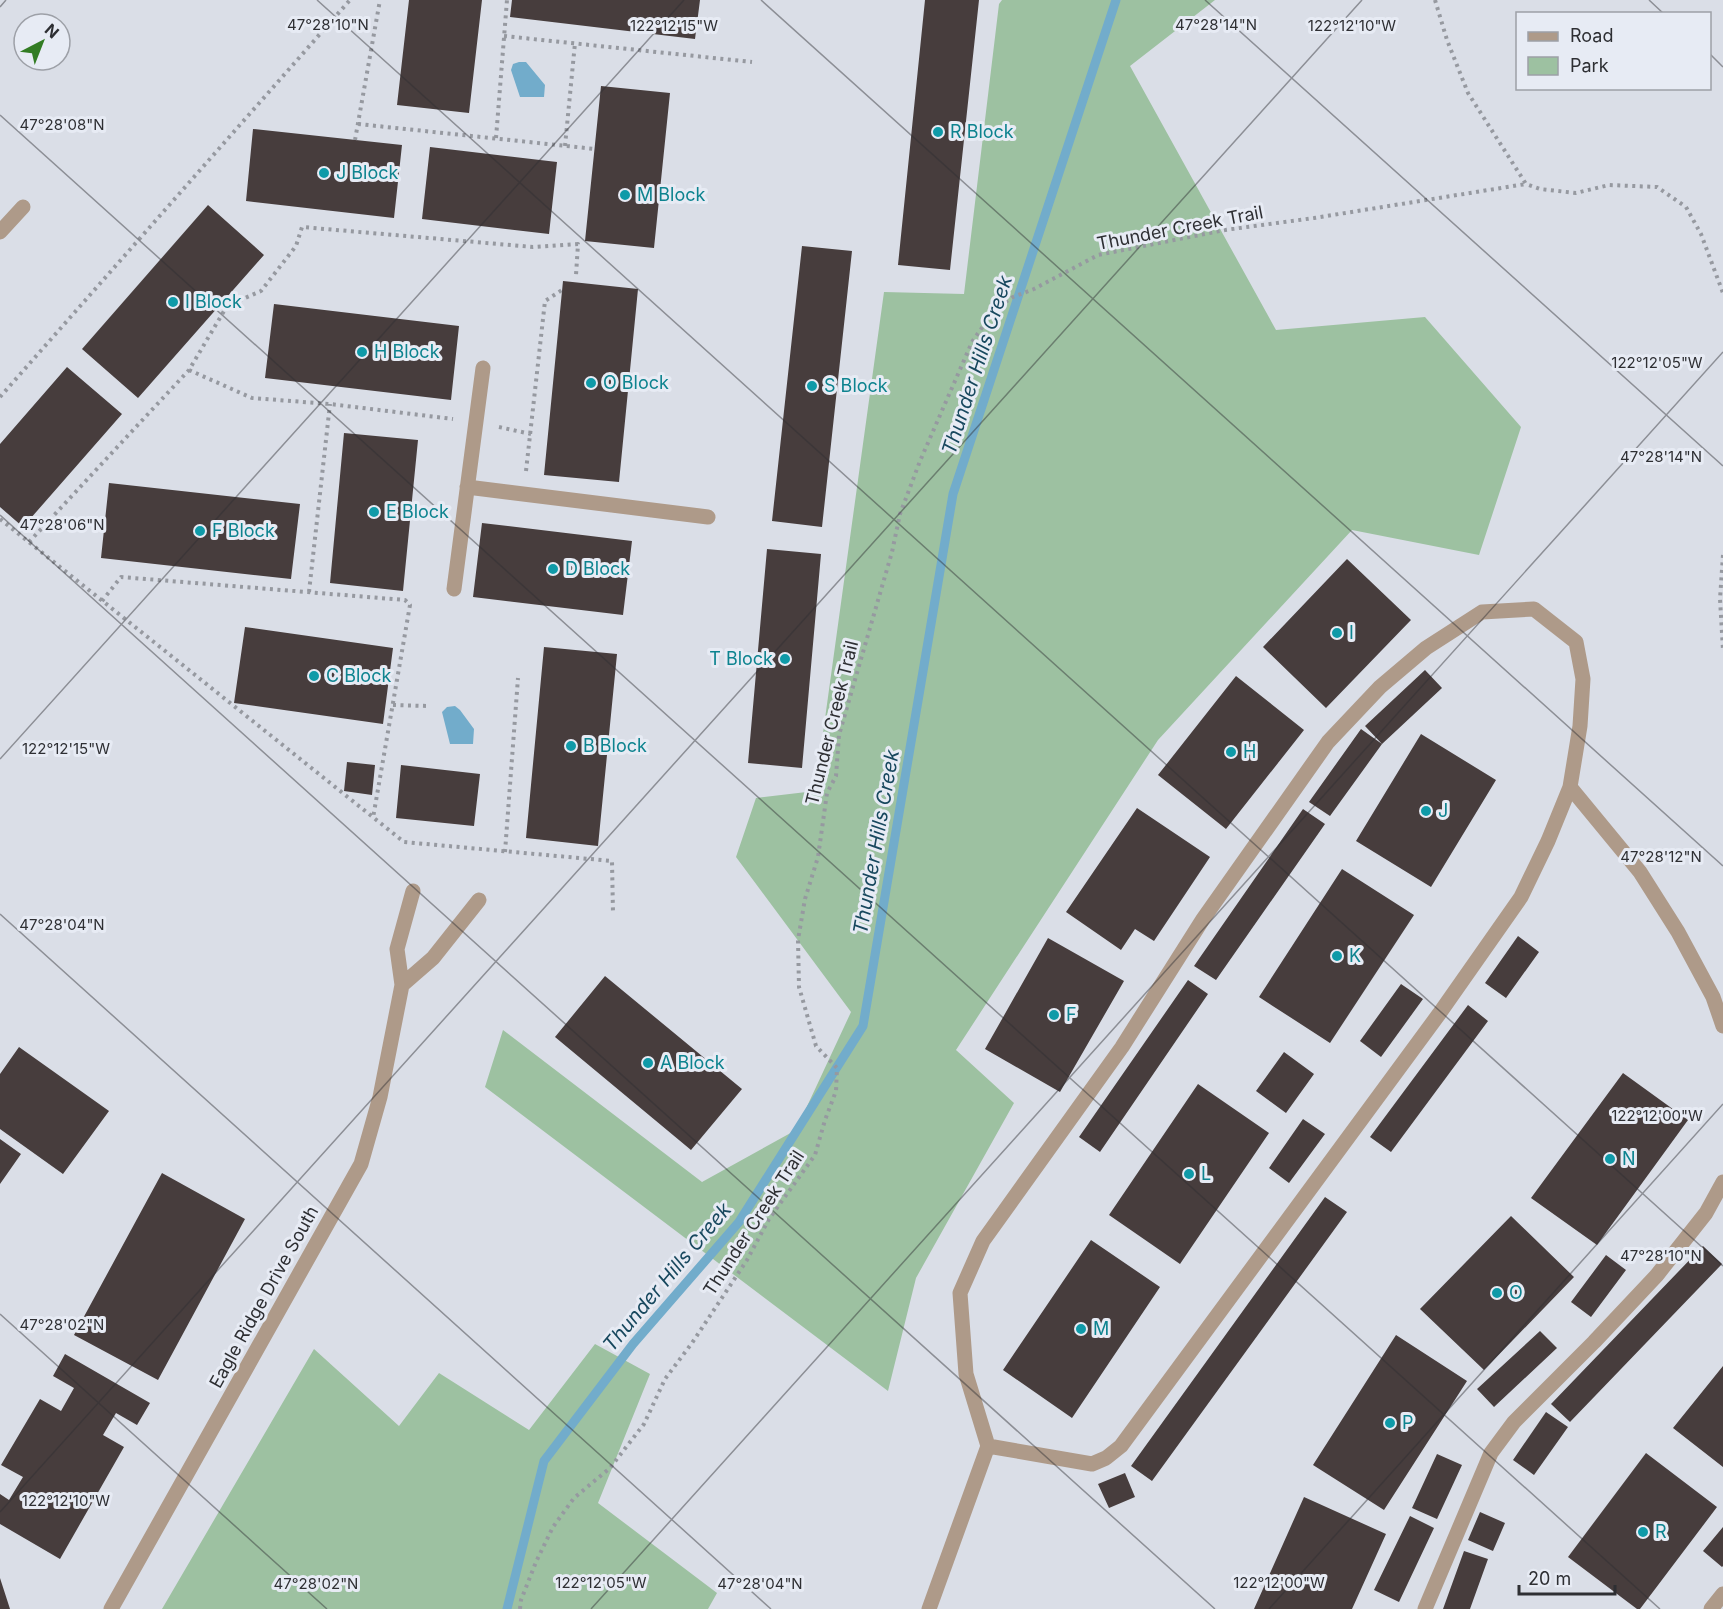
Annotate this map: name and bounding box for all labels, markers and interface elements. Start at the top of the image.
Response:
north arrow [12,12,72,72]
legend [1516,12,1711,90]
text: 47°28'10"N [287,15,369,34]
text: 47°28'14"N [1175,15,1257,34]
text: 122°12'15"W [630,16,718,35]
text: 122°12'10"W [1308,16,1396,35]
text: N [41,19,63,42]
text: Road [1570,25,1613,46]
text: Park [1570,55,1609,76]
text: 47°28'08"N [20,115,104,134]
place label: R Block [950,121,1014,142]
marker: R Block [931,125,945,139]
place label: J Block [336,162,399,183]
marker: J Block [317,166,331,180]
place label: M Block [637,184,706,205]
marker: M Block [618,188,632,202]
street label: Thunder Creek Trail [1095,201,1265,254]
water label: Thunder Hills Creek [937,272,1018,458]
place label: I Block [185,291,242,312]
marker: I Block [166,295,180,309]
place label: H Block [374,341,440,362]
marker: H Block [355,345,369,359]
text: 122°12'05"W [1611,353,1703,372]
place label: O Block [603,372,669,393]
place label: S Block [824,375,888,396]
marker: O Block [584,376,598,390]
marker: S Block [805,379,819,393]
text: 47°28'14"N [1620,447,1702,466]
place label: E Block [386,501,449,522]
marker: E Block [367,505,381,519]
text: 47°28'06"N [20,515,105,534]
place label: F Block [212,520,275,541]
marker: F Block [193,524,207,538]
place label: D Block [565,558,630,579]
marker: D Block [546,562,560,576]
place label: I [1349,622,1354,643]
marker: I [1330,626,1344,640]
street label: Thunder Creek Trail [801,639,862,807]
place label: T Block [709,648,773,669]
marker: T Block [778,652,792,666]
place label: C Block [326,665,391,686]
marker: C Block [307,669,321,683]
place label: B Block [583,735,647,756]
text: 122°12'15"W [22,739,110,758]
marker: B Block [564,739,578,753]
place label: H [1243,741,1256,762]
marker: H [1224,745,1238,759]
water label: Thunder Hills Creek [848,747,904,936]
place label: J [1438,800,1448,821]
marker: J [1419,804,1433,818]
text: 47°28'12"N [1620,847,1702,866]
text: 47°28'04"N [19,915,105,934]
place label: K [1349,945,1361,966]
marker: K [1330,949,1344,963]
place label: F [1066,1004,1077,1025]
marker: F [1047,1008,1061,1022]
place label: A Block [660,1052,725,1073]
marker: A Block [641,1056,655,1070]
text: 122°12'00"W [1611,1106,1703,1125]
street label: Thunder Creek Trail [699,1146,808,1299]
place label: N [1622,1148,1636,1169]
marker: N [1603,1152,1617,1166]
place label: L [1201,1163,1211,1184]
marker: L [1182,1167,1196,1181]
water label: Thunder Hills Creek [598,1197,737,1356]
street label: Eagle Ridge Drive South [205,1202,322,1391]
text: 47°28'10"N [1620,1246,1702,1265]
place label: O [1509,1282,1523,1303]
marker: O [1490,1286,1504,1300]
text: 47°28'02"N [20,1315,104,1334]
place label: M [1093,1318,1109,1339]
marker: M [1074,1322,1088,1336]
place label: P [1402,1412,1414,1433]
marker: P [1383,1416,1397,1430]
text: 122°12'10"W [22,1491,110,1510]
place label: R [1655,1521,1667,1542]
marker: R [1636,1525,1650,1539]
scale bar [1519,1558,1615,1596]
text: 20 m [1528,1568,1571,1589]
text: 122°12'05"W [555,1573,647,1592]
text: 122°12'00"W [1233,1573,1325,1592]
text: 47°28'02"N [274,1574,358,1593]
text: 47°28'04"N [717,1574,803,1593]

